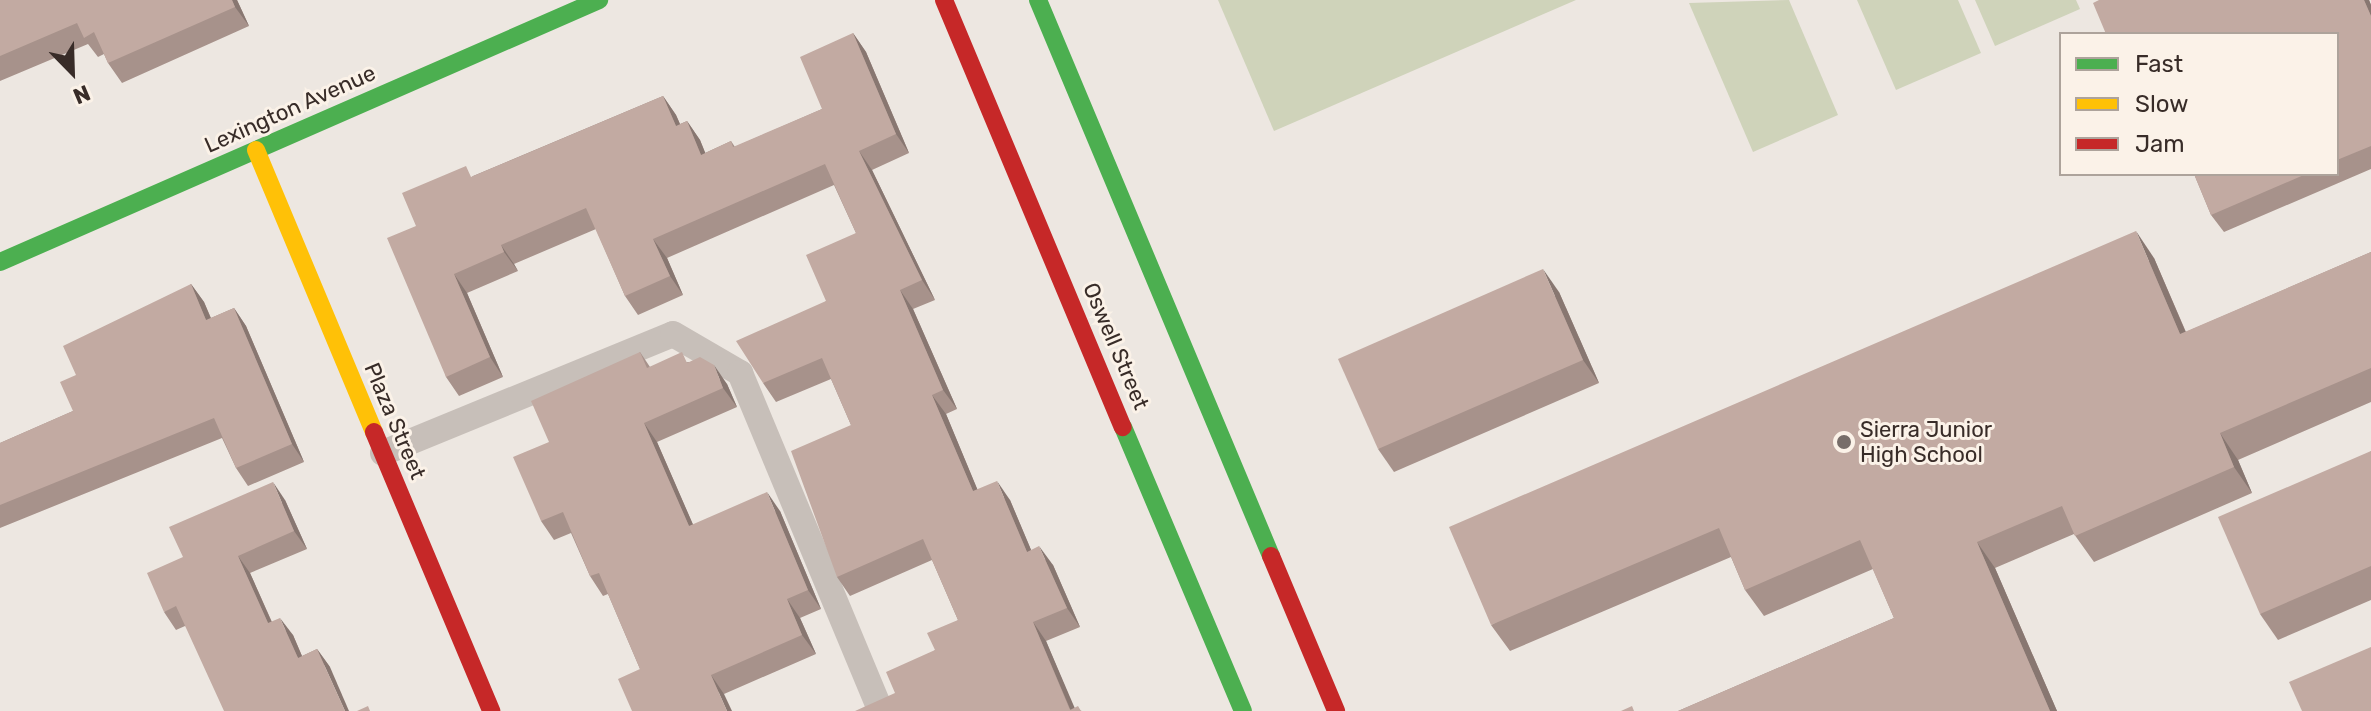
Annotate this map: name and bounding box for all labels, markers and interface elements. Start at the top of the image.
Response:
north arrow [32,32,112,112]
legend [2059,32,2339,176]
text: Fast [2135,50,2183,78]
street label: Lexington Avenue [200,59,380,159]
text: N [69,79,94,110]
text: Slow [2135,90,2188,118]
text: Jam [2135,130,2185,158]
street label: Oswell Street [1077,279,1155,413]
street label: Plaza Street [359,359,431,483]
place label: Sierra Junior High School [1860,416,1992,468]
marker: Sierra Junior High School [1835,433,1853,451]

